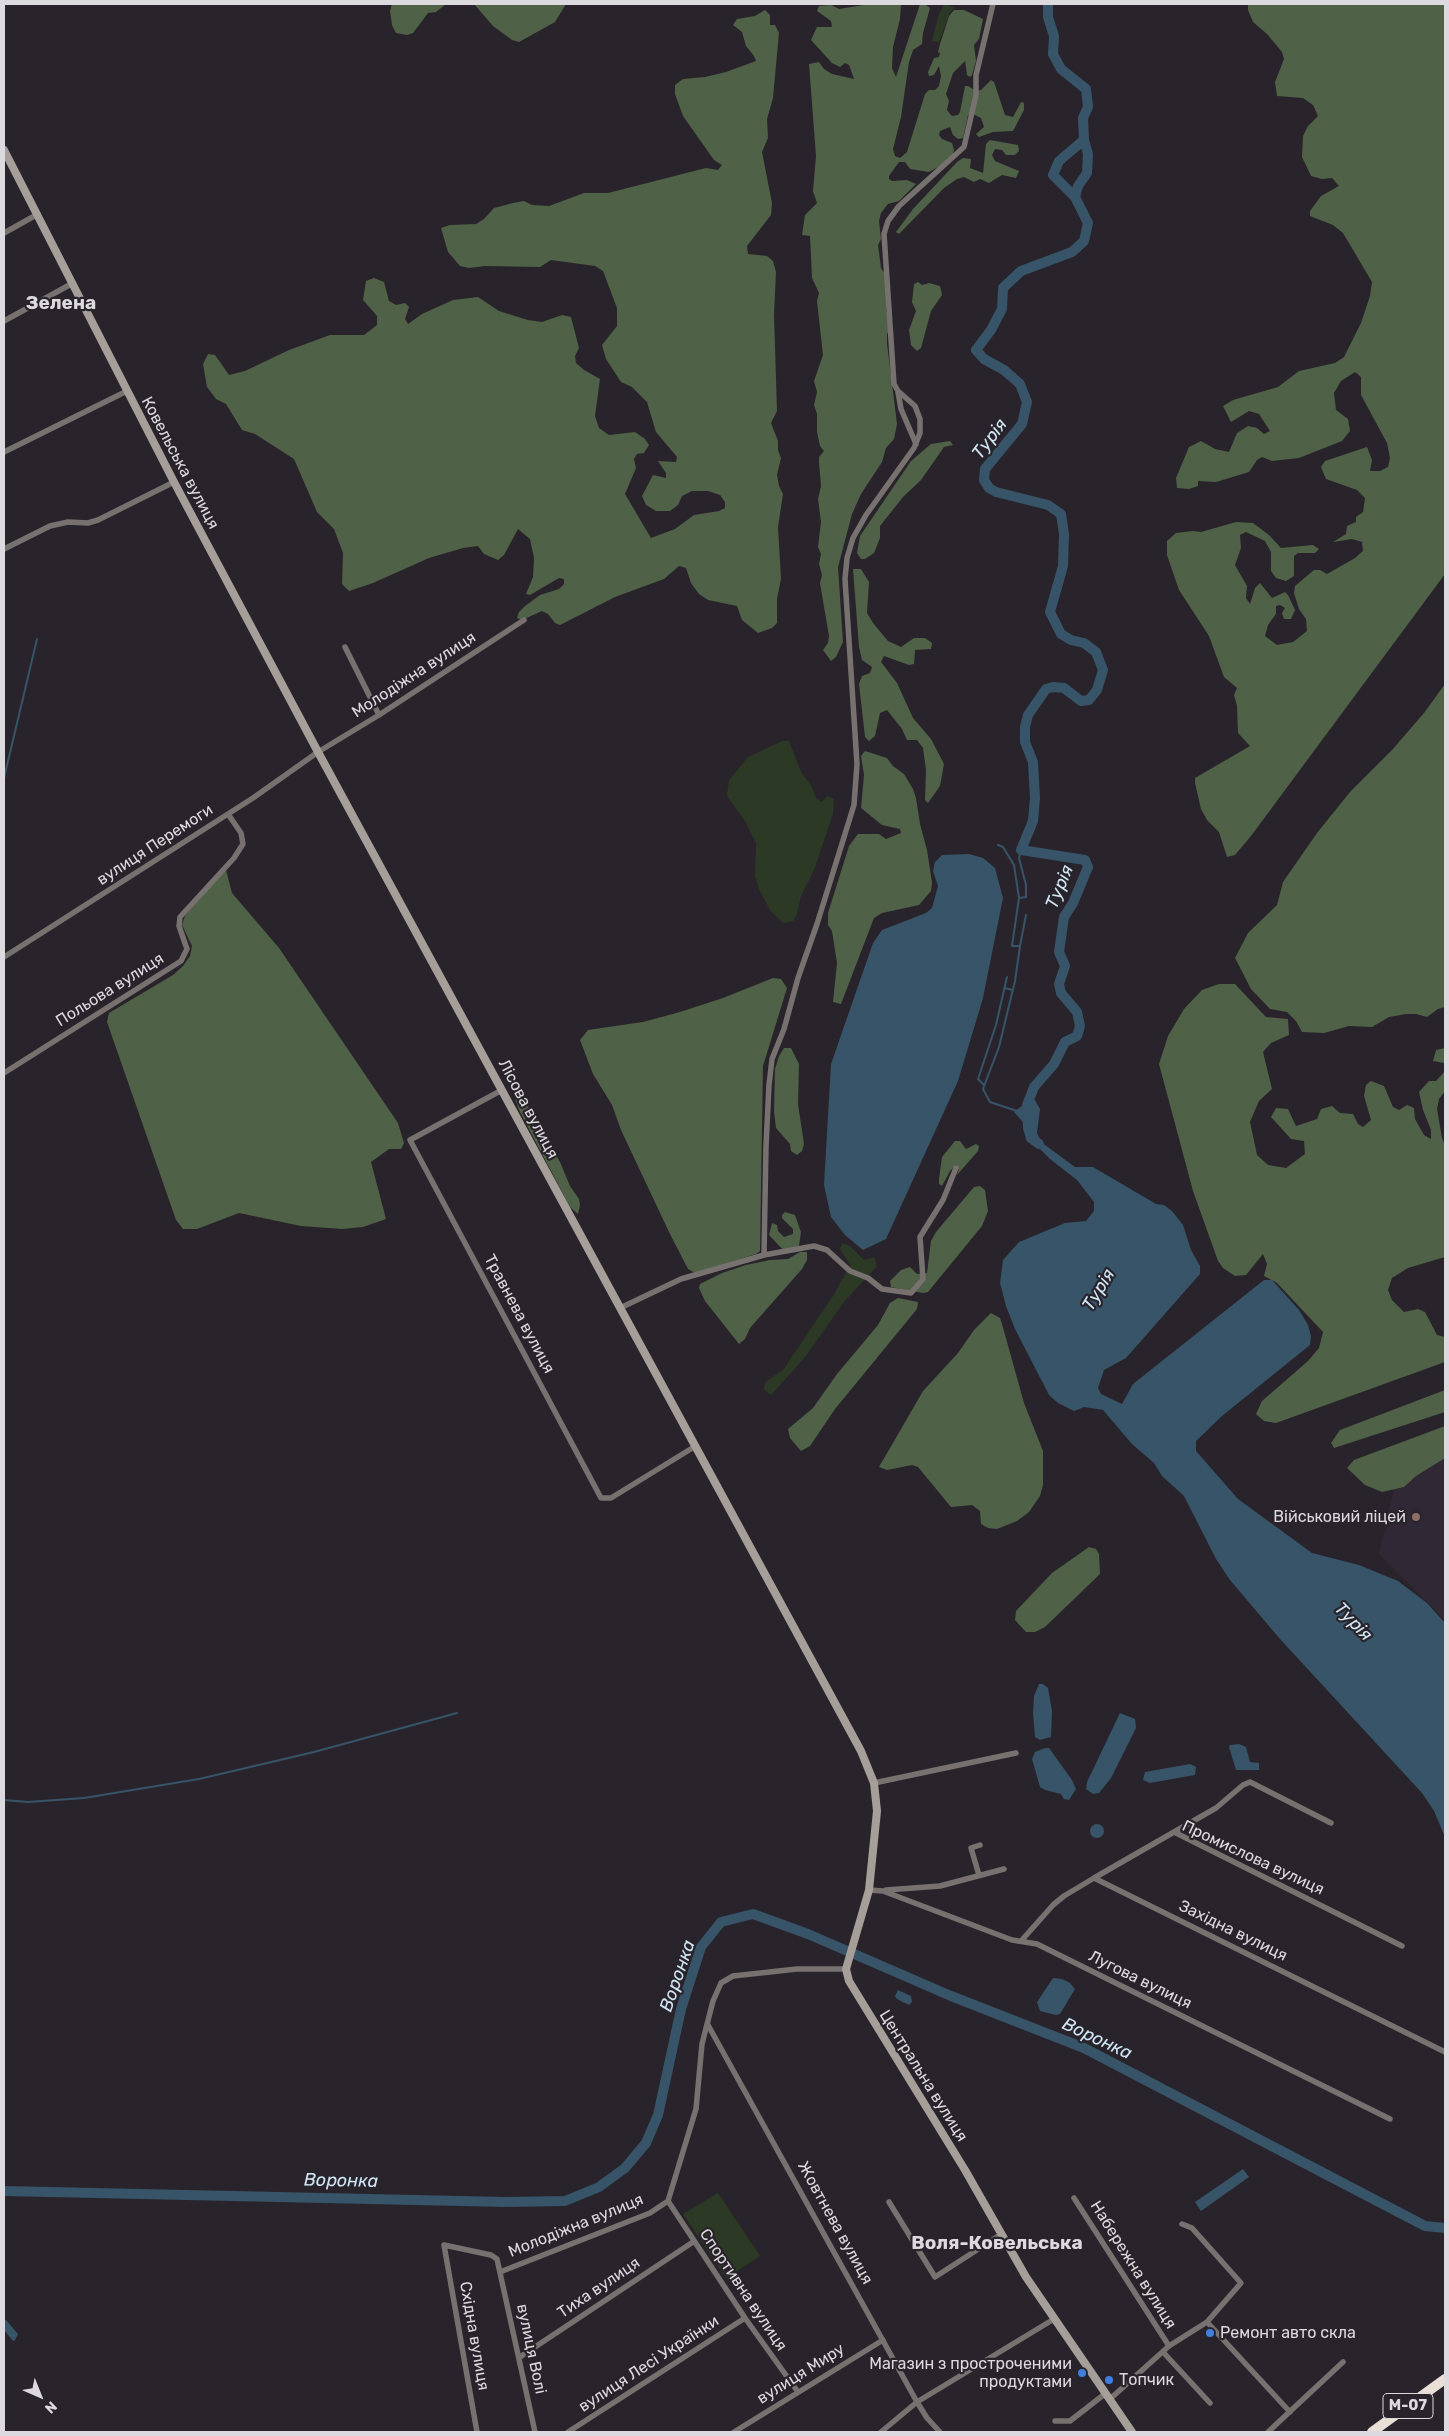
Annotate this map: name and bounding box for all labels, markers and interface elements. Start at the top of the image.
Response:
district label: Зелена [26,293,96,315]
street label: Ковельська вулиця [137,394,223,532]
water label: Турія [968,414,1012,464]
street label: Молодіжна вулиця [348,628,480,722]
street label: вулиця Перемоги [93,800,217,890]
water label: Турія [1042,862,1078,912]
street label: Польова вулиця [53,949,167,1031]
street label: Лісова вулиця [494,1056,562,1162]
street label: Травнева вулиця [480,1251,558,1377]
water label: Турія [1078,1265,1120,1315]
place label: Військовий ліцей [1273,1507,1406,1527]
marker: Військовий ліцей [1410,1511,1422,1523]
water label: Турія [1330,1598,1376,1646]
street label: Промислова вулиця [1179,1817,1327,1899]
street label: Західна вулиця [1176,1896,1290,1966]
water label: Воронка [656,1937,700,2015]
street label: Лугова вулиця [1085,1947,1195,2013]
street label: Центральна вулиця [875,2007,971,2145]
water label: Воронка [1059,2013,1135,2065]
street label: Жовтнева вулиця [793,2158,877,2288]
water label: Воронка [304,2170,378,2192]
street label: Молодіжна вулиця [506,2190,646,2262]
street label: Набережна вулиця [1086,2198,1180,2332]
street label: Спортивна вулиця [695,2225,791,2355]
district label: Воля-Ковельська [911,2233,1083,2255]
street label: Тиха вулиця [554,2253,644,2323]
street label: Східна вулиця [455,2280,493,2392]
street label: вулиця Волі [512,2302,550,2396]
street label: вулиця Лесі Українки [575,2311,723,2417]
place label: Ремонт авто скла [1220,2323,1356,2343]
marker: Ремонт авто скла [1204,2327,1216,2339]
street label: вулиця Миру [754,2340,848,2408]
place label: Магазин з простроченими продуктами [869,2354,1072,2392]
marker: Магазин з простроченими продуктами [1076,2367,1088,2379]
place label: Топчик [1119,2370,1174,2390]
north arrow [15,2371,65,2421]
marker: Топчик [1103,2374,1115,2386]
road number: М-07 [1383,2394,1433,2418]
text: N [41,2398,60,2417]

